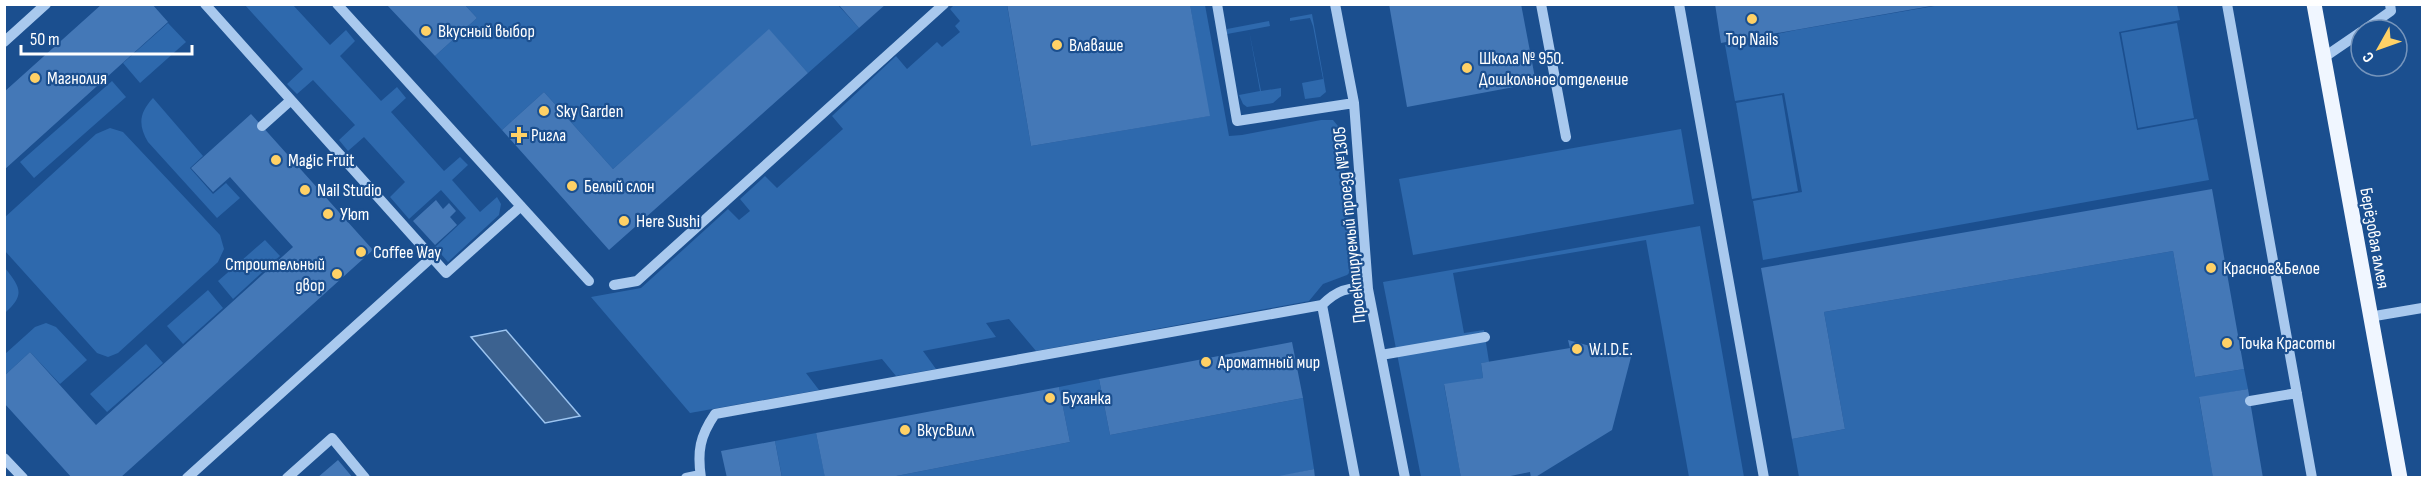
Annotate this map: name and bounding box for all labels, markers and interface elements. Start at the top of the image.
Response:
marker: Top Nails [1745,12,1759,26]
scale bar [21,18,192,56]
north arrow [2349,18,2409,78]
place label: Вкусный выбор [438,21,535,42]
marker: Вкусный выбор [419,24,433,38]
text: 50 m [30,29,60,50]
place label: Top Nails [1725,29,1779,50]
place label: Влаваше [1069,35,1124,56]
marker: Влаваше [1050,38,1064,52]
text: С [2359,47,2379,66]
place label: Школа № 950. Дошкольное отделение [1479,48,1629,90]
marker: Школа № 950. Дошкольное отделение [1460,61,1474,75]
place label: Магнолия [47,68,107,89]
marker: Магнолия [28,71,42,85]
place label: Sky Garden [556,101,624,122]
marker: Sky Garden [537,104,551,118]
place label: Ригла [531,125,566,146]
street label: Проектируемый проезд №1305 [1329,126,1370,324]
marker: Ригла [512,128,526,142]
place label: Magic Fruit [288,150,355,171]
marker: Magic Fruit [269,153,283,167]
place label: Белый слон [584,176,655,197]
marker: Белый слон [565,179,579,193]
place label: Nail Studio [317,180,382,201]
marker: Nail Studio [298,183,312,197]
street label: Берёзовая аллея [2355,186,2394,290]
place label: Уют [340,204,369,225]
marker: Уют [321,207,335,221]
place label: Here Sushi [636,211,700,232]
marker: Here Sushi [617,214,631,228]
place label: Coffee Way [373,242,441,263]
marker: Coffee Way [354,245,368,259]
place label: Строительный двор [225,254,325,296]
place label: Красное&Белое [2223,258,2320,279]
marker: Красное&Белое [2204,261,2218,275]
marker: Строительный двор [330,267,344,281]
place label: Точка Красоты [2239,333,2335,354]
marker: Точка Красоты [2220,336,2234,350]
place label: W.I.D.E. [1589,339,1633,360]
marker: W.I.D.E. [1570,342,1584,356]
place label: Ароматный мир [1217,352,1320,373]
marker: Ароматный мир [1199,355,1213,369]
place label: Буханка [1062,388,1111,409]
marker: Буханка [1043,391,1057,405]
place label: ВкусВилл [917,420,975,441]
marker: ВкусВилл [898,423,912,437]

